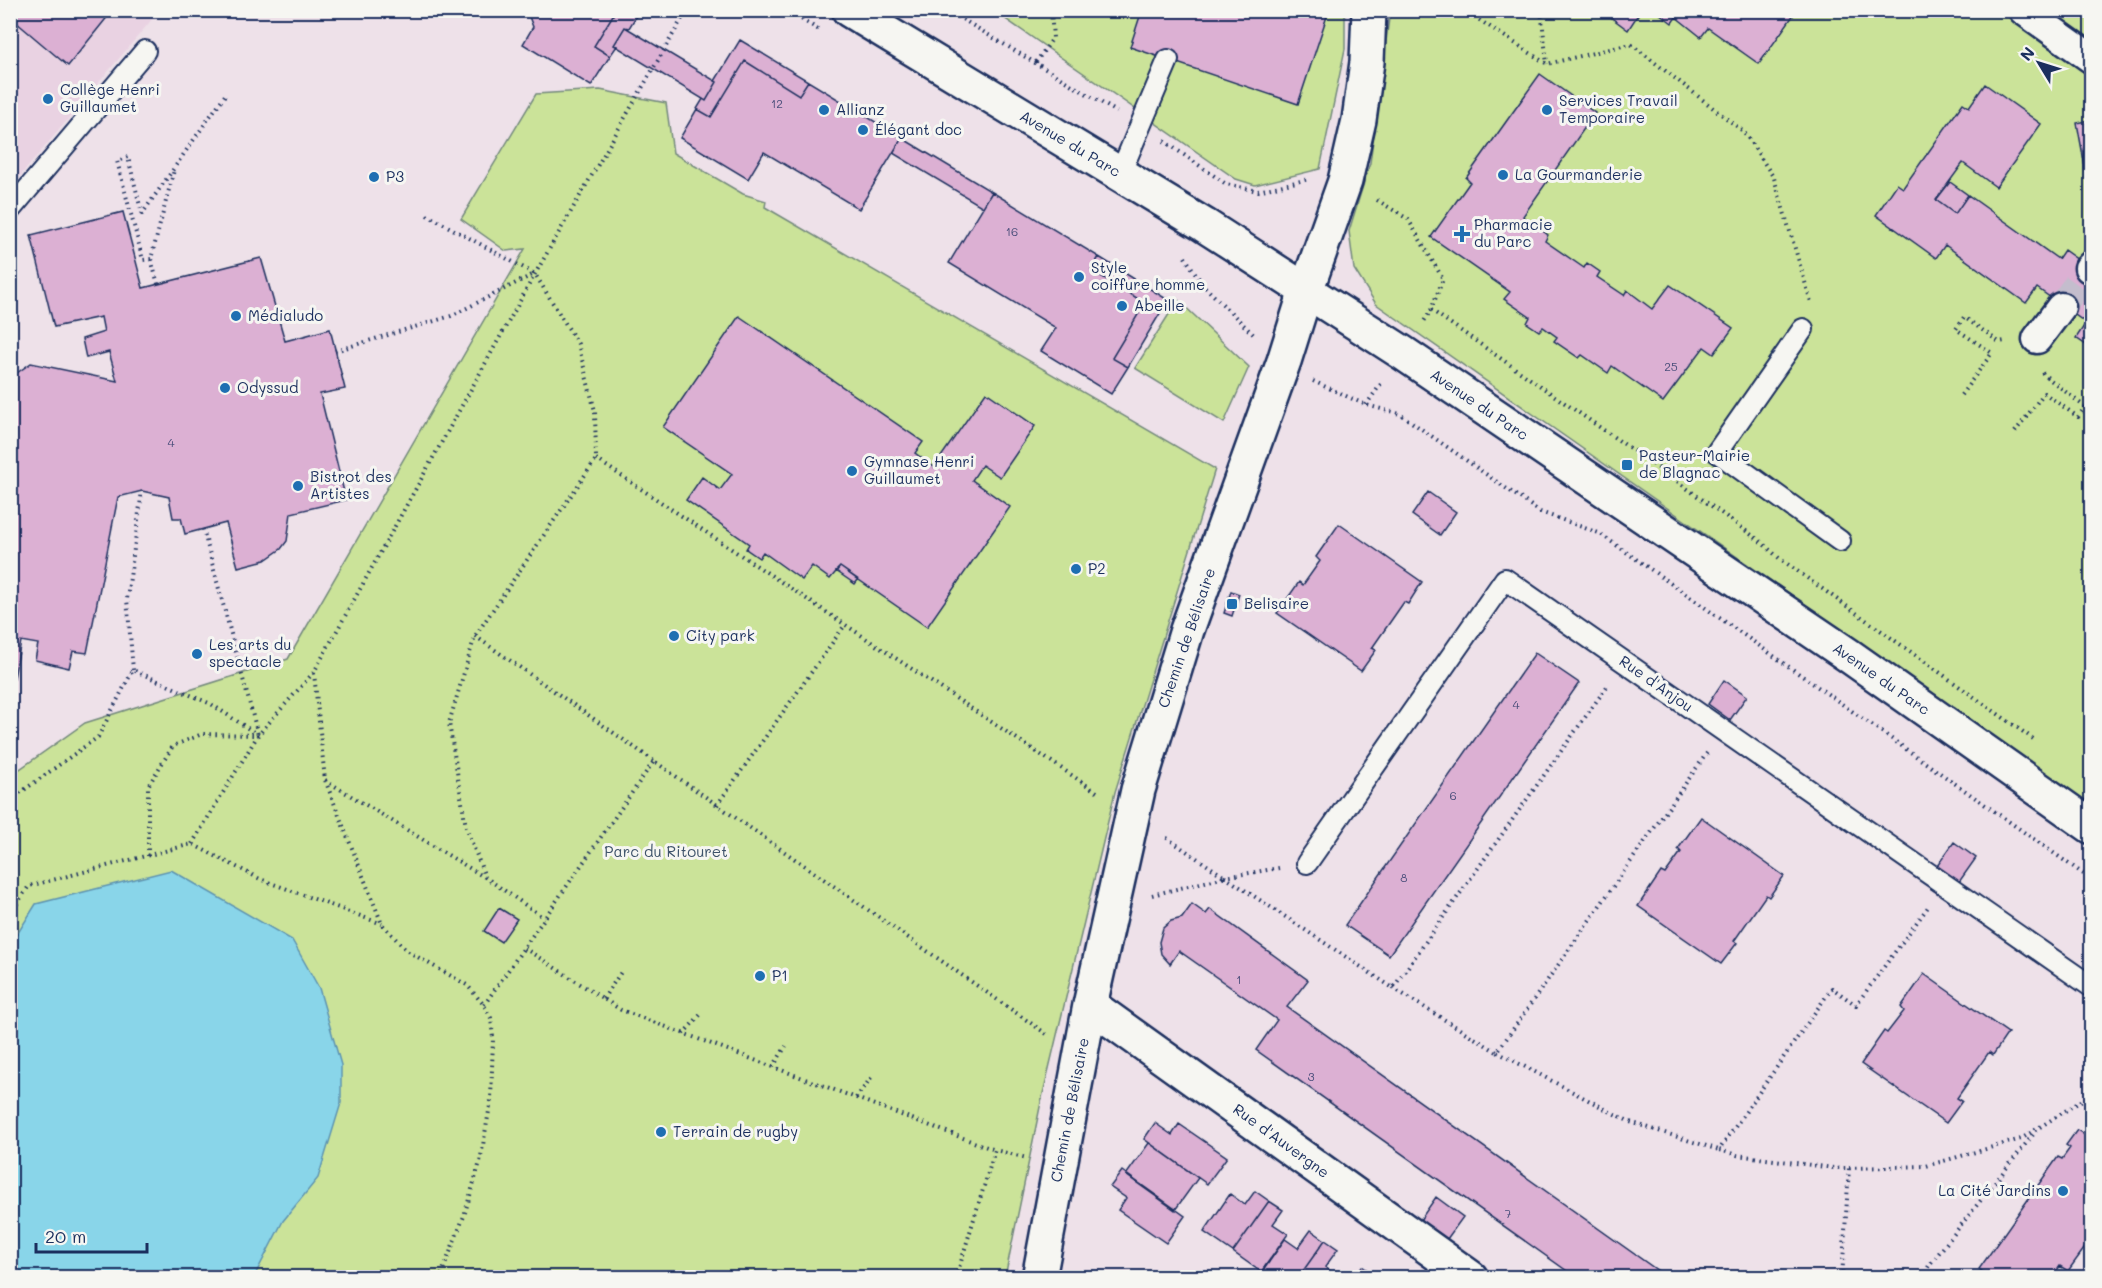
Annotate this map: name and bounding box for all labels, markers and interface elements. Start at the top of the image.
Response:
north arrow [2009,33,2069,93]
text: N [2015,42,2039,65]
place label: Collège Henri Guillaumet [60,79,160,116]
place label: Services Travail Temporaire [1559,90,1678,127]
marker: Collège Henri Guillaumet [41,92,55,106]
house number: 12 [771,95,783,111]
place label: Allianz [836,99,885,119]
marker: Allianz [817,103,831,117]
marker: Services Travail Temporaire [1540,103,1554,117]
street label: Avenue du Parc [1016,105,1125,181]
place label: Élégant doc [875,119,962,139]
marker: Élégant doc [856,123,870,137]
place label: La Gourmanderie [1515,164,1643,184]
place label: P3 [386,166,404,186]
marker: La Gourmanderie [1496,168,1510,182]
marker: P3 [367,170,381,184]
place label: Pharmacie du Parc [1474,214,1553,251]
house number: 16 [1006,223,1018,239]
marker: Pharmacie du Parc [1455,227,1469,241]
place label: Style coiffure homme [1091,257,1205,294]
marker: Style coiffure homme [1072,270,1086,284]
place label: Abeille [1134,295,1185,315]
marker: Abeille [1115,299,1129,313]
place label: Médialudo [248,305,323,325]
marker: Médialudo [229,309,243,323]
house number: 25 [1664,358,1678,374]
street label: Avenue du Parc [1427,364,1533,444]
place label: Odyssud [237,377,299,397]
marker: Odyssud [218,381,232,395]
house number: 4 [167,434,175,450]
place label: Pasteur-Mairie de Blagnac [1639,445,1750,482]
place label: Gymnase Henri Guillaumet [864,451,974,488]
marker: Pasteur-Mairie de Blagnac [1620,458,1634,472]
marker: Gymnase Henri Guillaumet [845,464,859,478]
place label: Bistrot des Artistes [310,466,392,503]
marker: Bistrot des Artistes [291,479,305,493]
place label: P2 [1088,558,1106,578]
marker: P2 [1069,562,1083,576]
street label: Chemin de Bélisaire [1153,565,1219,710]
place label: Belisaire [1244,593,1309,613]
marker: Belisaire [1225,597,1239,611]
place label: City park [686,625,755,645]
marker: City park [667,629,681,643]
place label: Les arts du spectacle [209,634,292,671]
street label: Avenue du Parc [1829,637,1934,719]
marker: Les arts du spectacle [190,647,204,661]
street label: Rue d'Anjou [1616,650,1697,716]
house number: 4 [1512,696,1520,712]
house number: 6 [1449,787,1457,803]
park label: Parc du Ritouret [604,841,728,861]
house number: 8 [1400,869,1408,885]
place label: P1 [772,965,788,985]
marker: P1 [753,969,767,983]
house number: 1 [1236,971,1242,987]
street label: Chemin de Bélisaire [1045,1036,1093,1184]
house number: 3 [1307,1068,1315,1084]
street label: Rue d'Auvergne [1229,1098,1334,1182]
place label: Terrain de rugby [673,1121,798,1141]
marker: Terrain de rugby [654,1125,668,1139]
place label: La Cité Jardins [1938,1180,2051,1200]
marker: La Cité Jardins [2056,1184,2070,1198]
house number: 7 [1505,1205,1512,1221]
scale bar [36,1216,147,1254]
text: 20 m [45,1224,86,1248]

